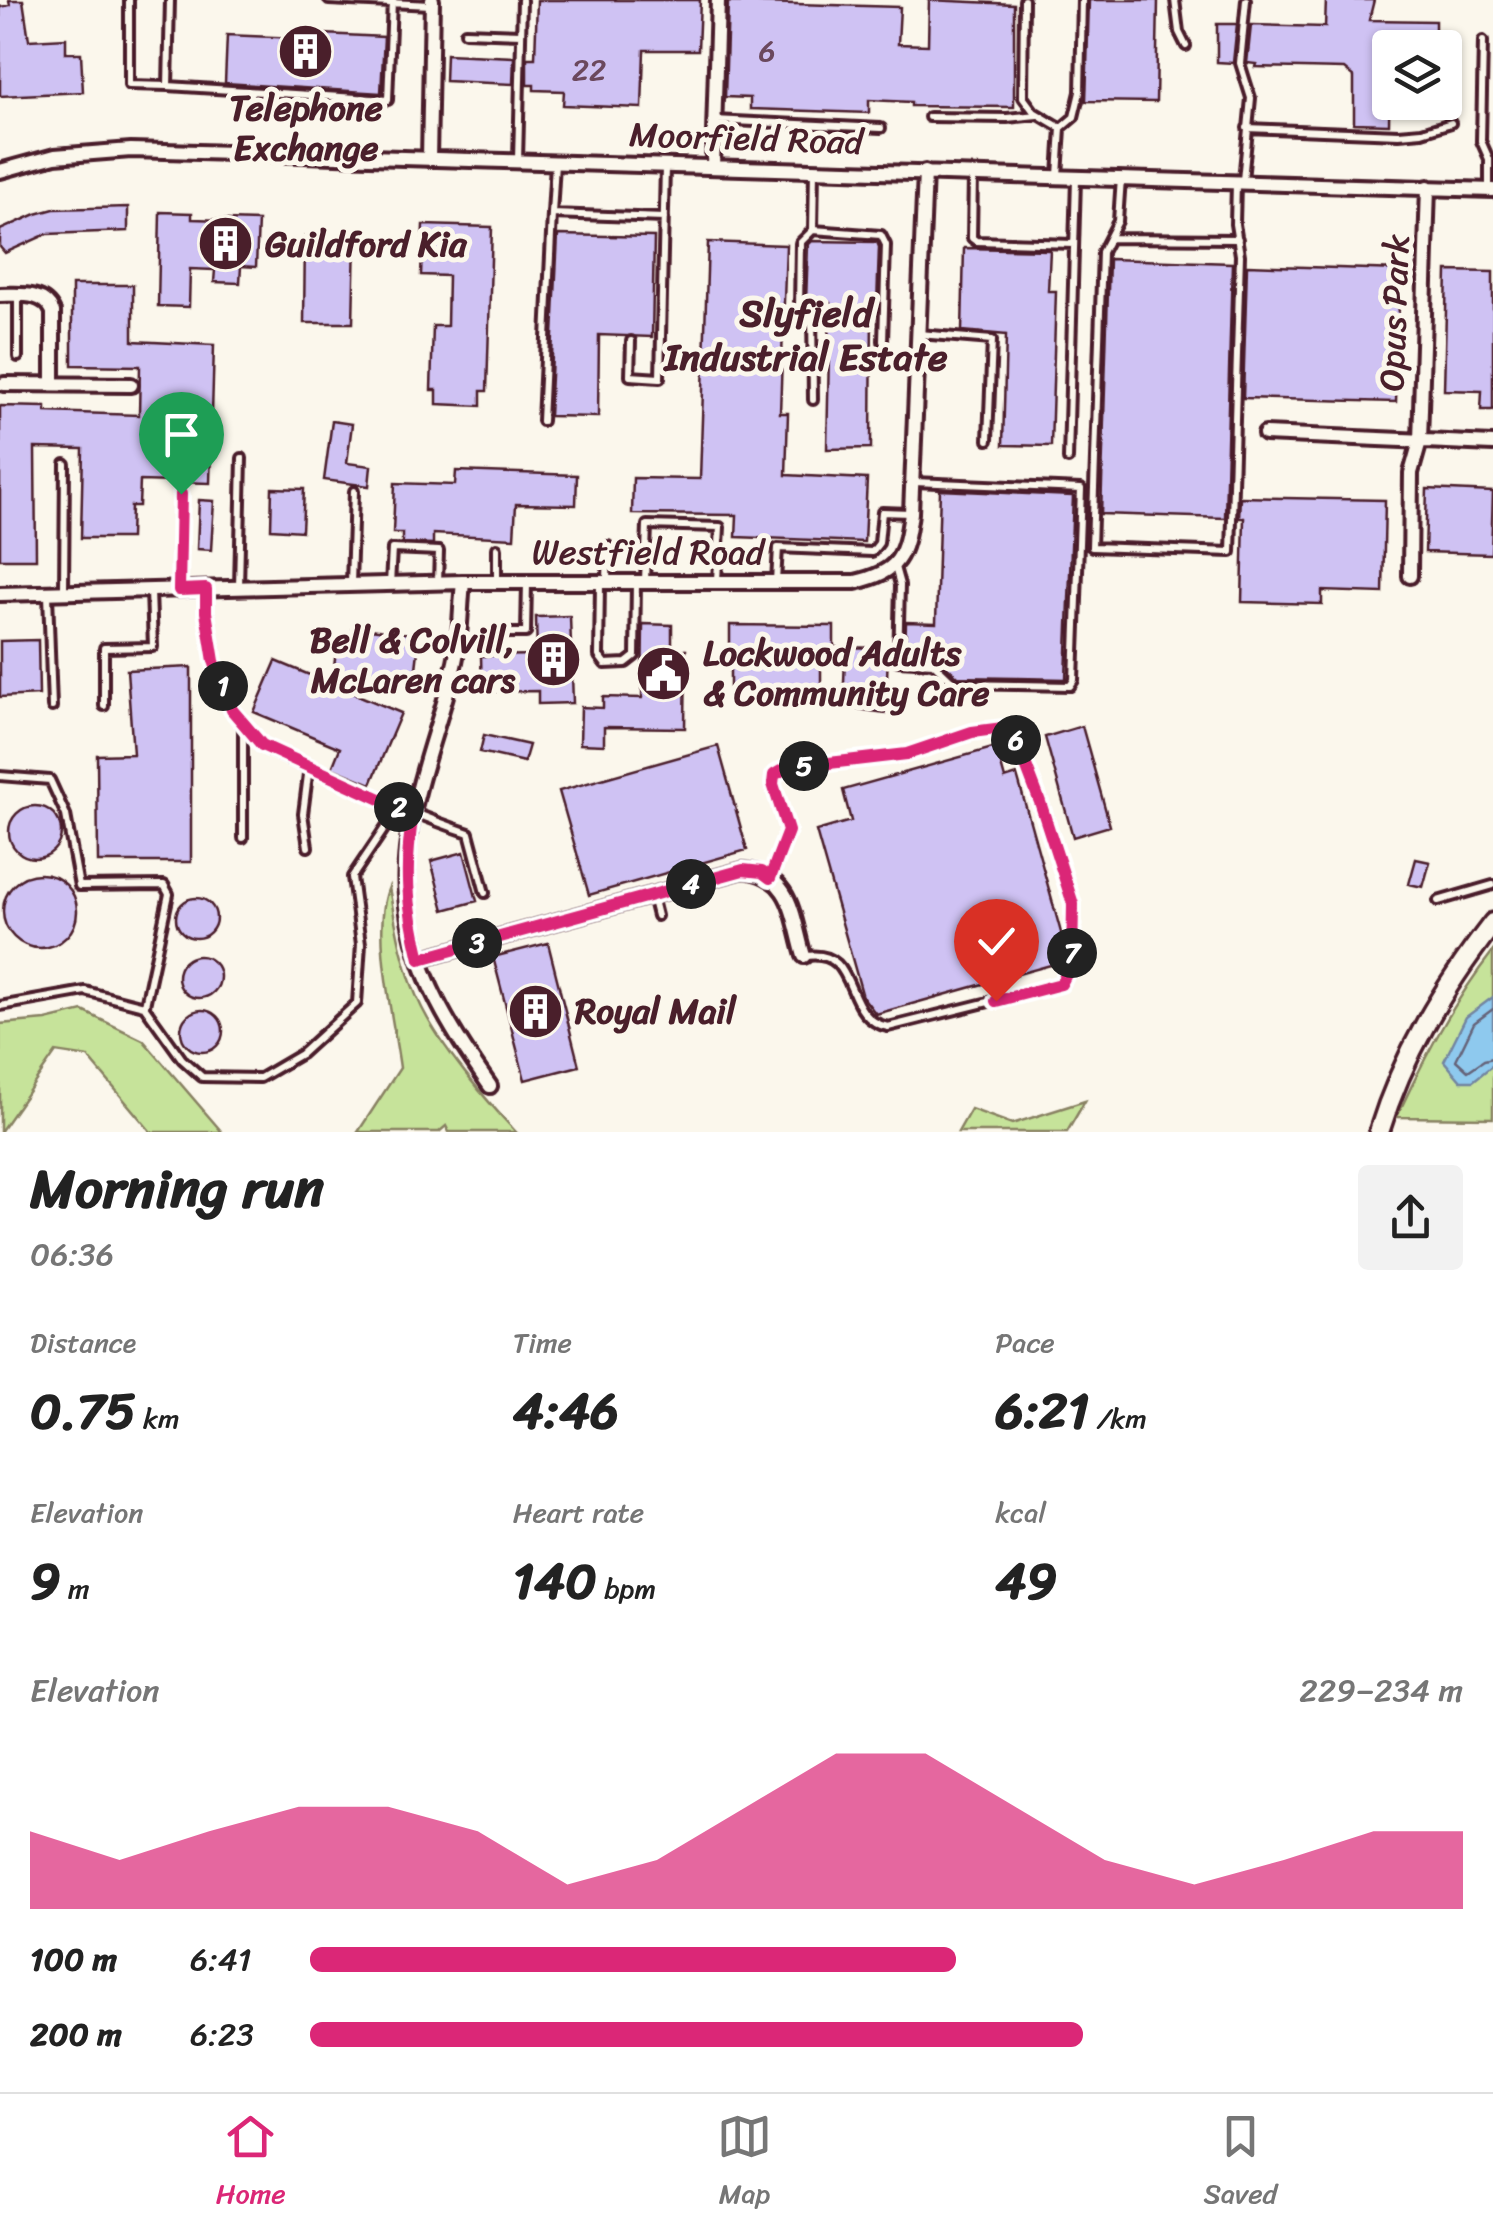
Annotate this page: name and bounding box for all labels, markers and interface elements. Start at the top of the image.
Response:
building icon: Telephone Exchange [276,22,336,82]
house number: 6 [758,24,776,78]
map controls [1372,30,1462,120]
button: layers [1372,30,1462,120]
house number: 22 [572,43,606,97]
place label: Telephone Exchange [229,77,383,179]
street label: Moorfield Road [628,103,866,173]
place label: Guildford Kia [265,213,468,275]
building icon: Guildford Kia [196,214,256,274]
street label: Opus Park [1360,233,1428,392]
district label: Slyfield Industrial Estate [662,280,948,391]
pin [139,392,224,495]
icon: arrive [154,407,209,462]
street label: Westfield Road [532,521,767,583]
place label: Bell & Colvill, McLaren cars [310,609,516,711]
place label: Lockwood Adults & Community Care [703,622,989,724]
building icon: Bell & Colvill, McLaren cars [524,630,584,690]
public building icon: Lockwood Adults & Community Care [634,643,694,703]
pin: 1 [198,661,248,711]
text: 1 [217,661,229,710]
pin: 6 [991,715,1041,765]
text: 6 [1008,715,1024,764]
pin: 5 [779,741,829,791]
text: 5 [795,741,813,790]
pin: 2 [374,782,424,832]
text: 2 [391,782,407,831]
pin: 4 [666,859,716,909]
text: 4 [682,859,700,908]
pin [954,899,1039,1002]
icon: check [969,914,1024,969]
pin: 3 [452,918,502,968]
text: 3 [469,918,485,967]
pin: 7 [1047,928,1097,978]
text: 7 [1064,928,1080,977]
place label: Royal Mail [574,980,737,1042]
building icon: Royal Mail [506,981,566,1041]
text: Morning run [30,1140,324,1237]
button: share [1358,1165,1463,1270]
text: 06:36 [30,1226,114,1283]
text: Distance [30,1318,136,1367]
text: Time [513,1318,572,1367]
text: Pace [995,1318,1055,1367]
text: 0.75 [30,1367,136,1456]
text: 4:46 [513,1367,619,1456]
text: 6:21 [995,1367,1089,1456]
text: km [136,1394,179,1443]
text: /km [1089,1394,1147,1443]
text: Elevation [30,1488,143,1537]
text: Heart rate [513,1488,644,1537]
text: kcal [995,1488,1046,1537]
text: 9 [30,1537,61,1626]
text: 140 [513,1537,597,1626]
text: 49 [995,1537,1057,1626]
text: m [61,1564,90,1613]
text: bpm [597,1564,656,1613]
text: Elevation [30,1662,160,1719]
text: 229–234 m [1299,1662,1463,1719]
text: 100 m [30,1931,117,1988]
text: 6:41 [190,1931,252,1988]
text: 200 m [30,2006,122,2063]
text: 6:23 [190,2006,254,2063]
tab: Home [216,2109,286,2218]
tab: Map [717,2109,772,2218]
tab: Saved [1203,2109,1277,2218]

